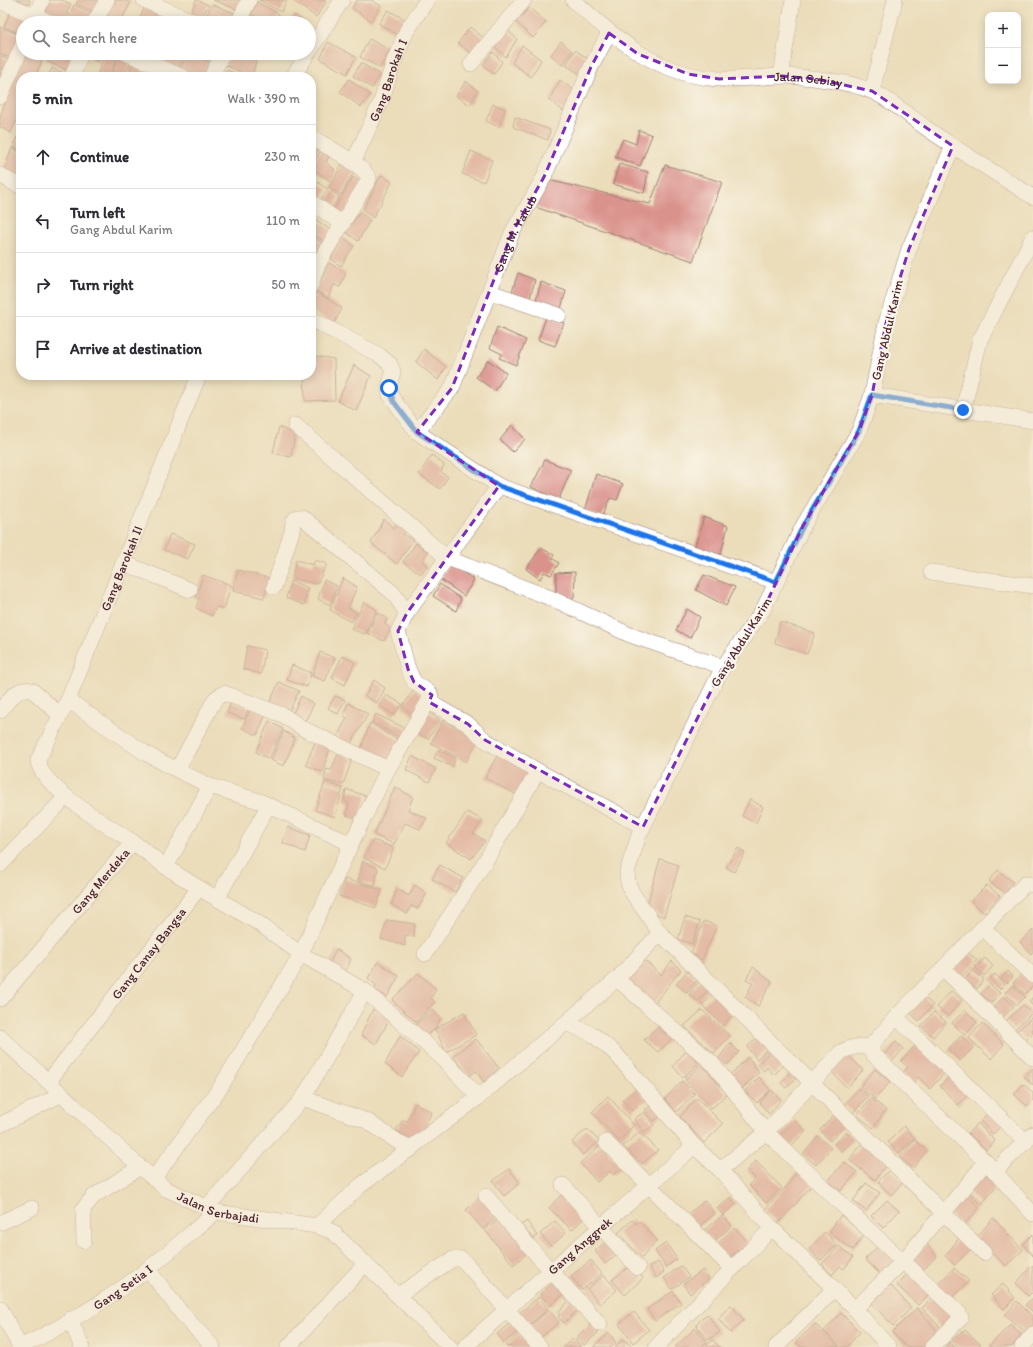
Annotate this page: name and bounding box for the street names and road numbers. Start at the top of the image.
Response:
street label: Gang Barokah I [365,36,410,124]
street label: Jalan Sebiay [773,68,844,90]
street label: Gang M. Yakub [490,192,540,274]
street label: Gang Abdul Karim [868,278,906,382]
street label: Gang Barokah II [97,523,145,613]
street label: Gang Abdul Karim [707,594,775,690]
street label: Gang Merdeka [68,845,132,917]
street label: Gang Canay Bangsa [108,904,189,1002]
street label: Jalan Serbajadi [175,1188,260,1225]
street label: Gang Anggrek [544,1214,615,1277]
street label: Gang Setia I [90,1261,155,1313]

